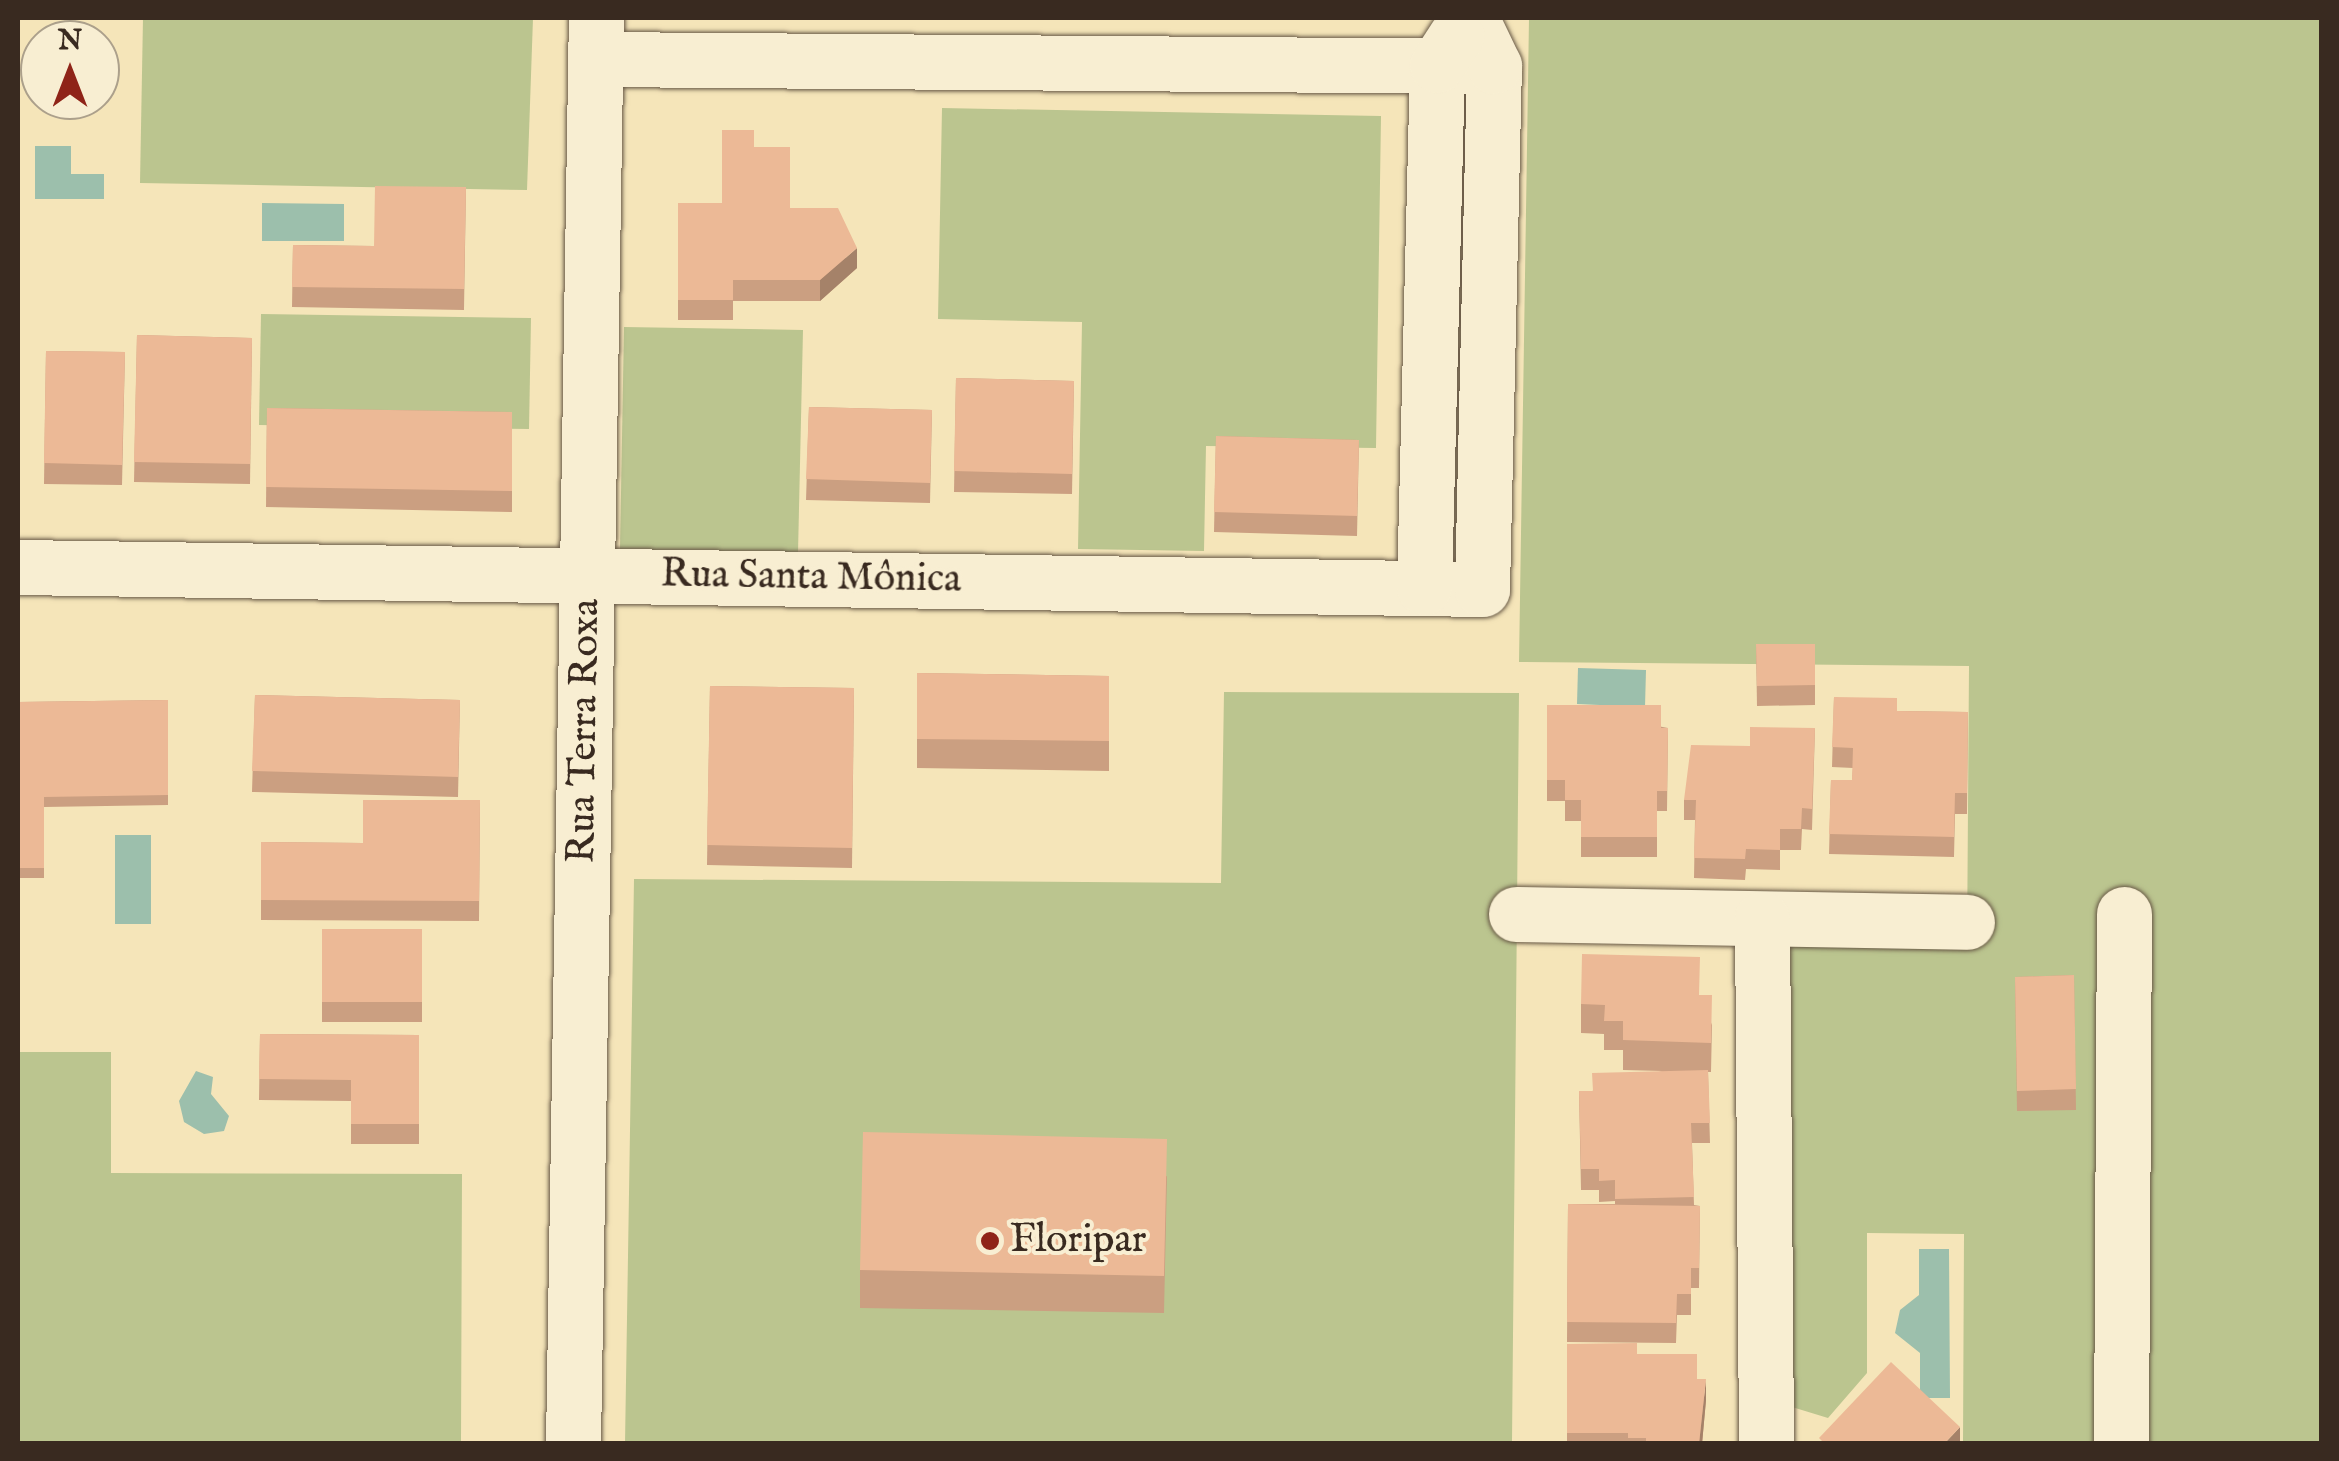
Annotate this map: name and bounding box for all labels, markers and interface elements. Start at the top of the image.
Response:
north arrow [20,20,120,120]
text: N [58,24,82,59]
street label: Rua Santa Mônica [660,551,962,605]
street label: Rua Terra Roxa [559,598,611,864]
place label: Floripar [1010,1217,1146,1265]
marker: Floripar [979,1230,1001,1252]

